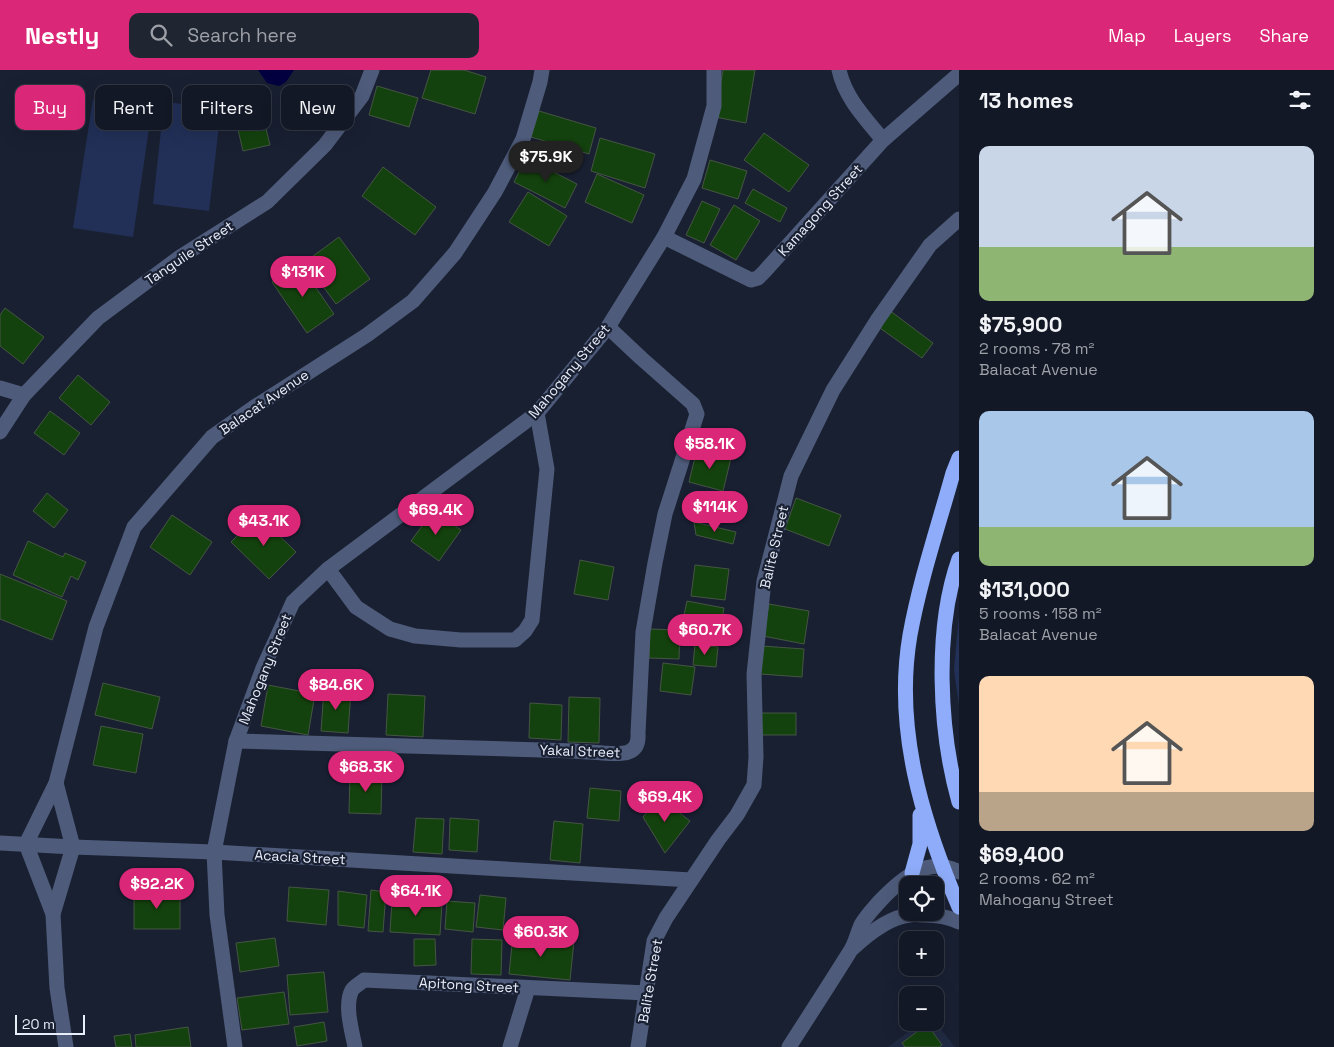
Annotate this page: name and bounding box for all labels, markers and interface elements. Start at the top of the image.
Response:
search box [129,13,479,58]
text: Nestly [25,20,99,51]
icon: search [147,21,175,49]
text: Search here [187,23,297,48]
text: Map [1108,24,1146,47]
text: Layers [1174,24,1231,47]
text: Share [1259,24,1309,47]
chip: Buy [15,85,85,130]
chip: Rent [95,85,172,130]
chip: Filters [182,85,271,130]
chip: New [281,85,354,130]
icon: filters [1286,86,1314,114]
text: 13 homes [979,87,1073,114]
pin: $75.9K [505,140,587,183]
text: $75.9K [520,146,572,167]
street label: Kamagong Street [774,160,866,260]
icon: home [1102,178,1192,268]
street label: Tanguile Street [141,217,237,289]
pin: $131K [268,256,338,298]
text: $131K [281,261,325,282]
text: $75,900 [979,311,1062,338]
street label: Mahogany Street [524,320,614,422]
text: 2 rooms · 78 m² [979,338,1094,359]
text: Balacat Avenue [979,359,1098,380]
street label: Balacat Avenue [216,365,312,439]
pin: $58.1K [669,428,751,470]
text: $58.1K [685,433,735,454]
icon: home [1102,443,1192,533]
pin: $114K [680,490,750,533]
pin: $69.4K [395,494,477,536]
text: $114K [693,496,737,517]
text: $69.4K [409,499,463,520]
pin: $43.1K [223,504,305,547]
street label: Balite Street [756,504,792,590]
text: $43.1K [239,510,289,531]
text: $131,000 [979,576,1070,603]
text: 5 rooms · 158 m² [979,603,1102,624]
street label: Mahogany Street [235,611,295,727]
pin: $60.7K [664,614,746,656]
text: $60.7K [679,619,731,640]
text: Balacat Avenue [979,624,1098,645]
pin: $84.6K [295,668,377,711]
text: $84.6K [309,674,363,695]
icon: home [1102,708,1192,798]
street label: Yakal Street [539,741,621,761]
pin: $68.3K [325,750,407,793]
text: $68.3K [339,756,393,777]
pin: $69.4K [624,780,706,823]
text: $69.4K [638,786,692,807]
text: $69,400 [979,841,1064,868]
street label: Acacia Street [254,846,346,868]
pin: $92.2K [116,868,198,910]
text: 2 rooms · 62 m² [979,868,1095,889]
text: $92.2K [130,873,184,894]
pin: $64.1K [375,874,457,917]
map controls [899,876,944,1031]
button: locate [899,876,944,921]
text: $64.1K [391,880,441,901]
text: Mahogany Street [979,889,1114,910]
pin: $60.3K [500,916,582,958]
text: $60.3K [514,921,568,942]
button: + [899,931,944,976]
street label: Balite Street [634,938,666,1024]
street label: Apitong Street [419,973,519,997]
button: − [899,986,944,1031]
scale bar [15,1012,85,1035]
text: 20 m [22,1015,55,1033]

